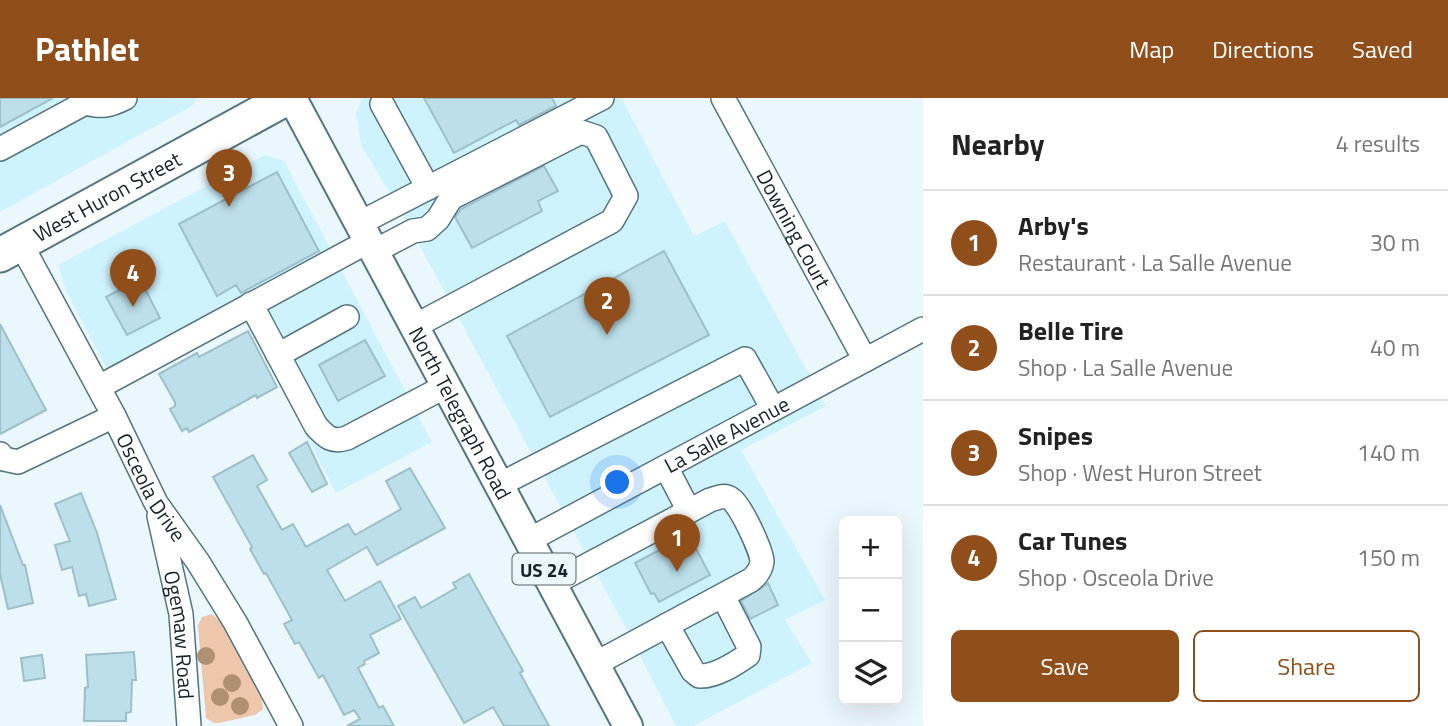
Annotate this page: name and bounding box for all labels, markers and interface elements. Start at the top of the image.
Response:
text: Pathlet [35,24,139,74]
text: Map [1129,31,1174,67]
text: Directions [1212,31,1314,67]
text: Saved [1352,31,1413,67]
text: Nearby [951,121,1044,167]
text: 4 results [1336,126,1420,161]
street label: West Huron Street [27,143,187,250]
pin: 3 [206,149,252,207]
street label: Downing Court [749,164,840,295]
text: Arby's [1018,206,1089,245]
text: 1 [968,225,980,260]
text: 30 m [1370,225,1420,260]
text: Restaurant · La Salle Avenue [1018,245,1292,280]
pin: 4 [110,249,156,307]
pin: 2 [584,277,630,335]
text: Belle Tire [1018,311,1123,350]
street label: North Telegraph Road [401,321,520,505]
text: 2 [968,330,980,365]
text: 40 m [1370,330,1420,365]
text: Shop · La Salle Avenue [1018,350,1233,385]
street label: La Salle Avenue [658,388,795,481]
text: Snipes [1018,416,1093,455]
street label: Osceola Drive [108,427,195,548]
text: 3 [968,435,980,470]
text: 140 m [1357,435,1420,470]
text: Shop · West Huron Street [1018,455,1262,490]
your location [600,465,634,499]
pin: 1 [654,514,700,572]
map controls [839,516,902,705]
button: + [839,516,902,579]
text: Car Tunes [1018,521,1127,560]
text: 4 [968,540,980,575]
text: 150 m [1357,540,1420,575]
road number: US 24 [512,554,576,584]
text: Shop · Osceola Drive [1018,560,1214,595]
street label: Ogemaw Road [156,567,203,700]
button: − [839,579,902,642]
button: Save [951,630,1179,702]
button: Share [1193,630,1420,702]
button: layers [839,642,902,705]

